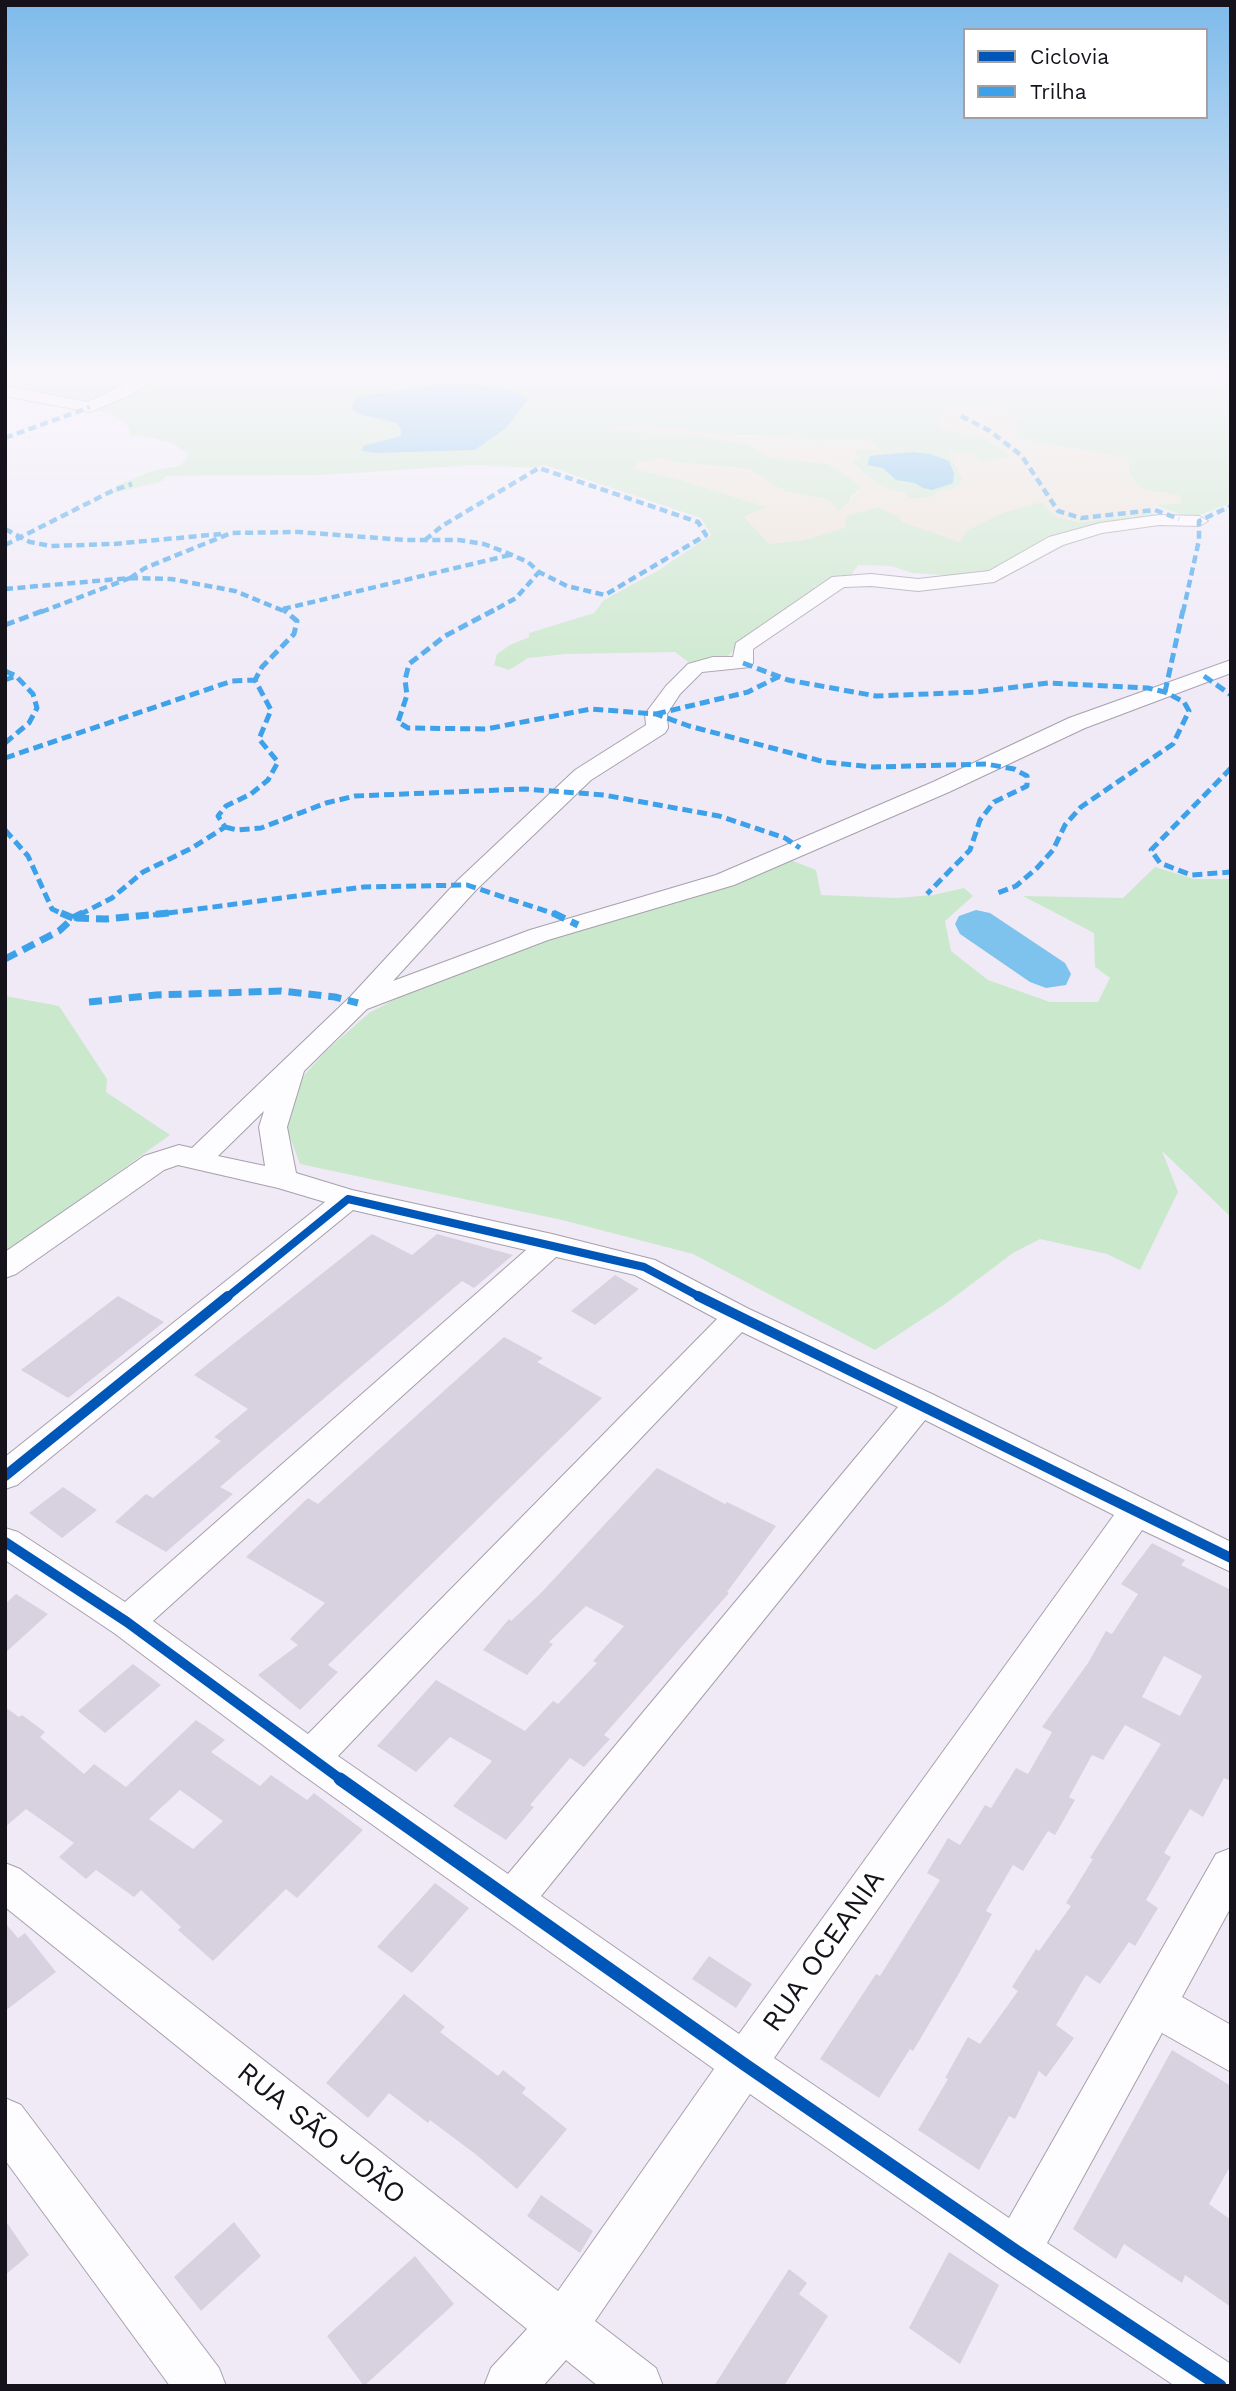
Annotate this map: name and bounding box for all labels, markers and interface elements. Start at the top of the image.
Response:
legend [963,28,1208,119]
text: Ciclovia [1030,44,1109,69]
text: Trilha [1030,79,1087,104]
street label: RUA OCEANIA [756,1864,892,2038]
street label: RUA SÃO JOÃO [230,2056,412,2212]

